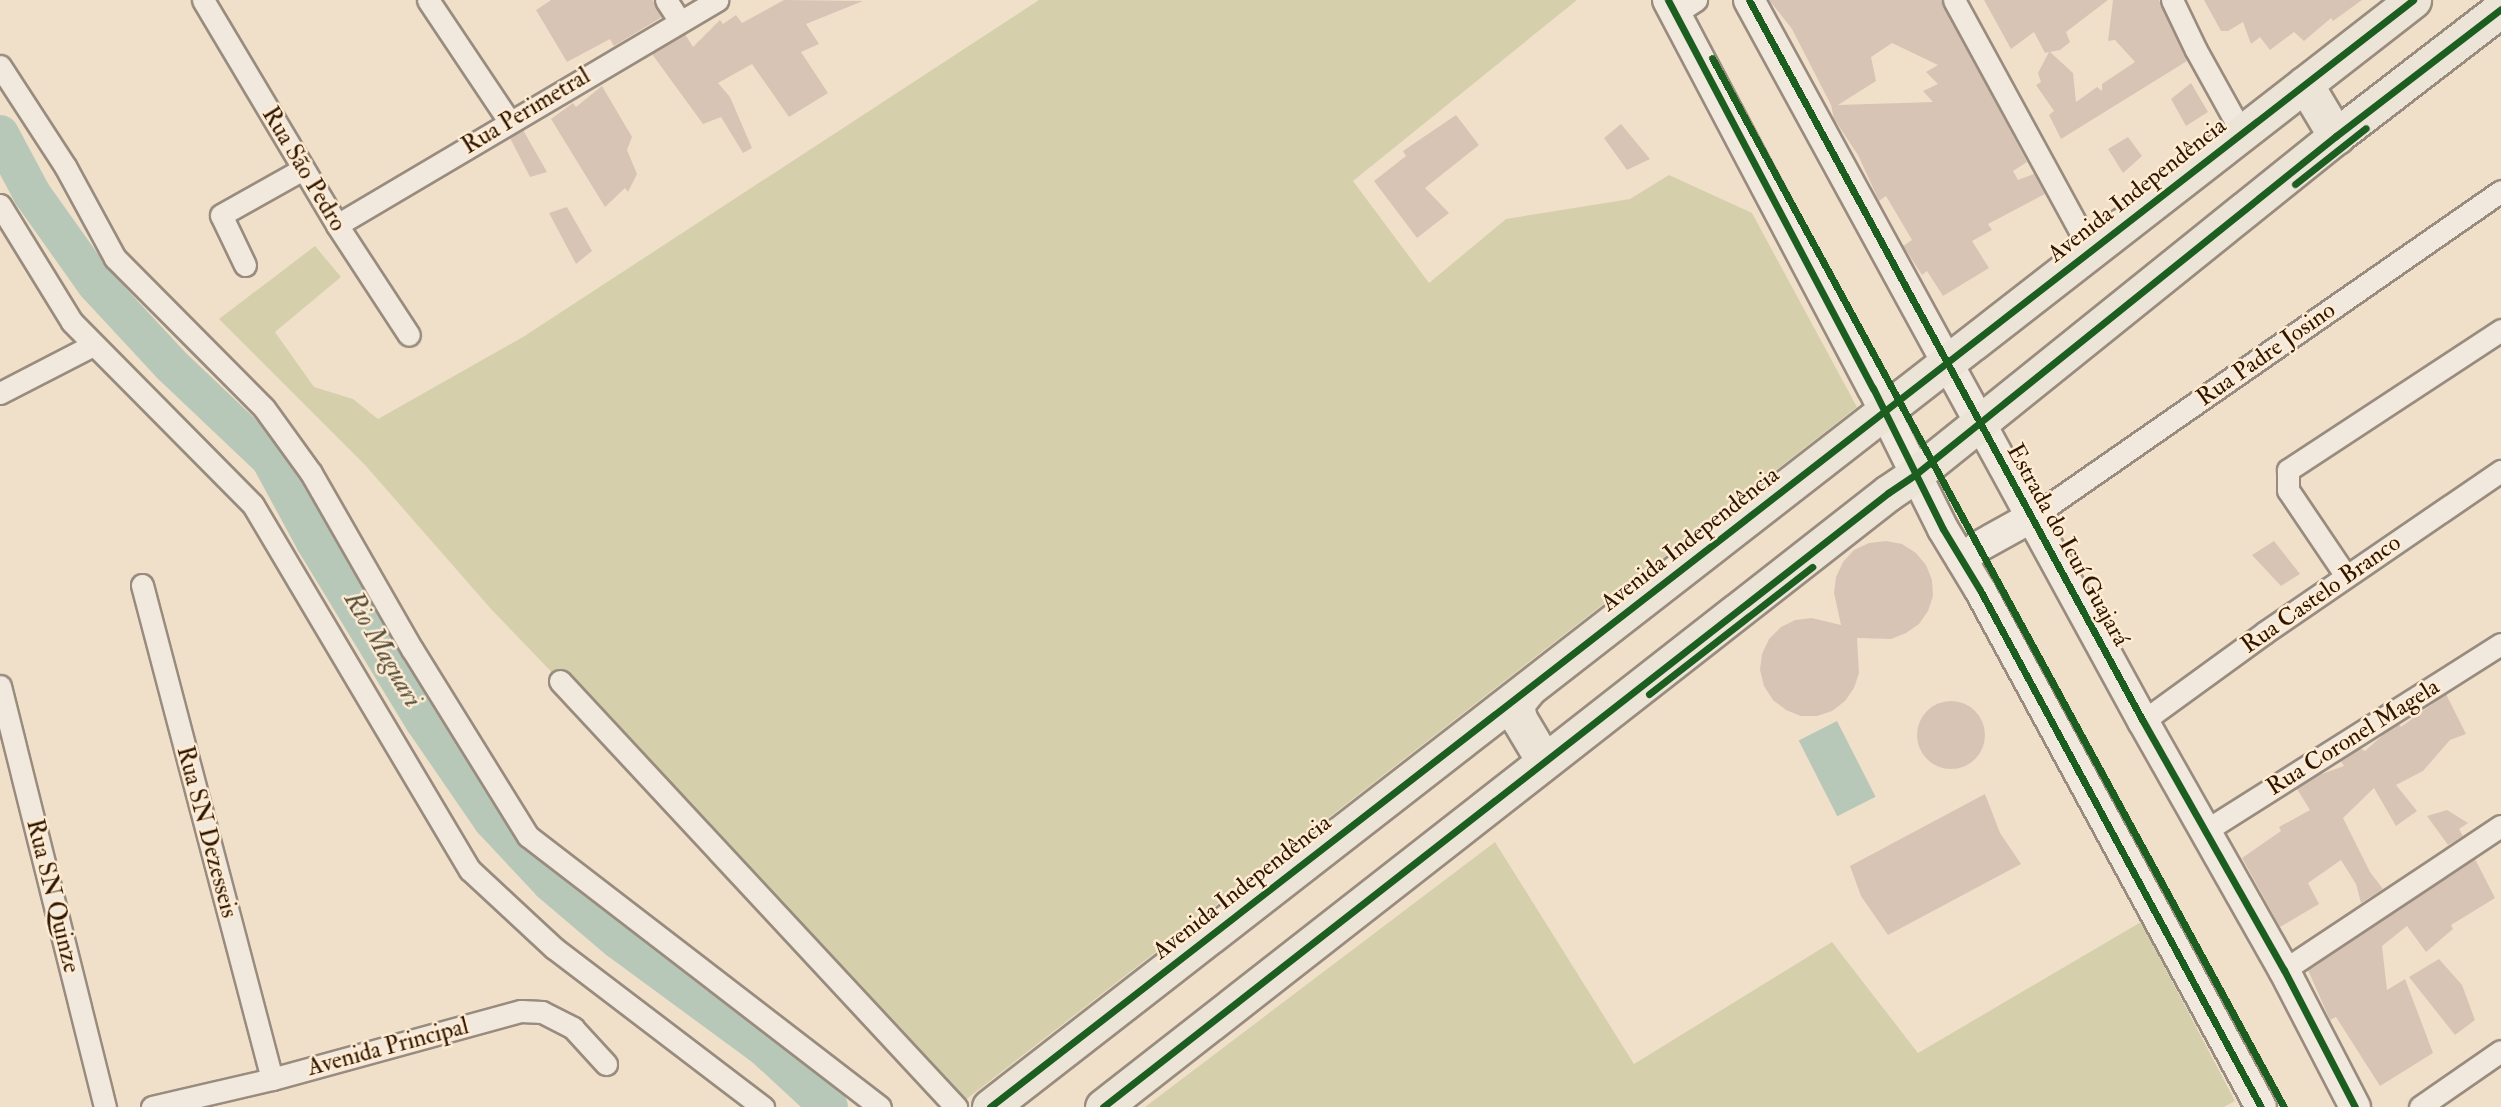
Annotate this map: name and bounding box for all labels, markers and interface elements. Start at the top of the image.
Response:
street label: Rua Perimetral [457,61,595,161]
street label: Rua São Pedro [256,102,352,236]
street label: Avenida Independência [2042,111,2232,269]
street label: Rua Padre Josino [2191,296,2341,412]
street label: Estrada do Icuí Guajará [2000,439,2136,651]
street label: Avenida Independência [1595,460,1785,618]
street label: Rua Castelo Branco [2236,528,2406,660]
water label: Rio Maguari [336,587,428,713]
street label: Rua Coronel Magela [2261,672,2445,802]
street label: Rua SN Dezesseis [170,743,244,921]
street label: Avenida Independência [1147,808,1337,966]
street label: Rua SN Quinze [20,816,86,976]
street label: Avenida Principal [304,1012,472,1082]

